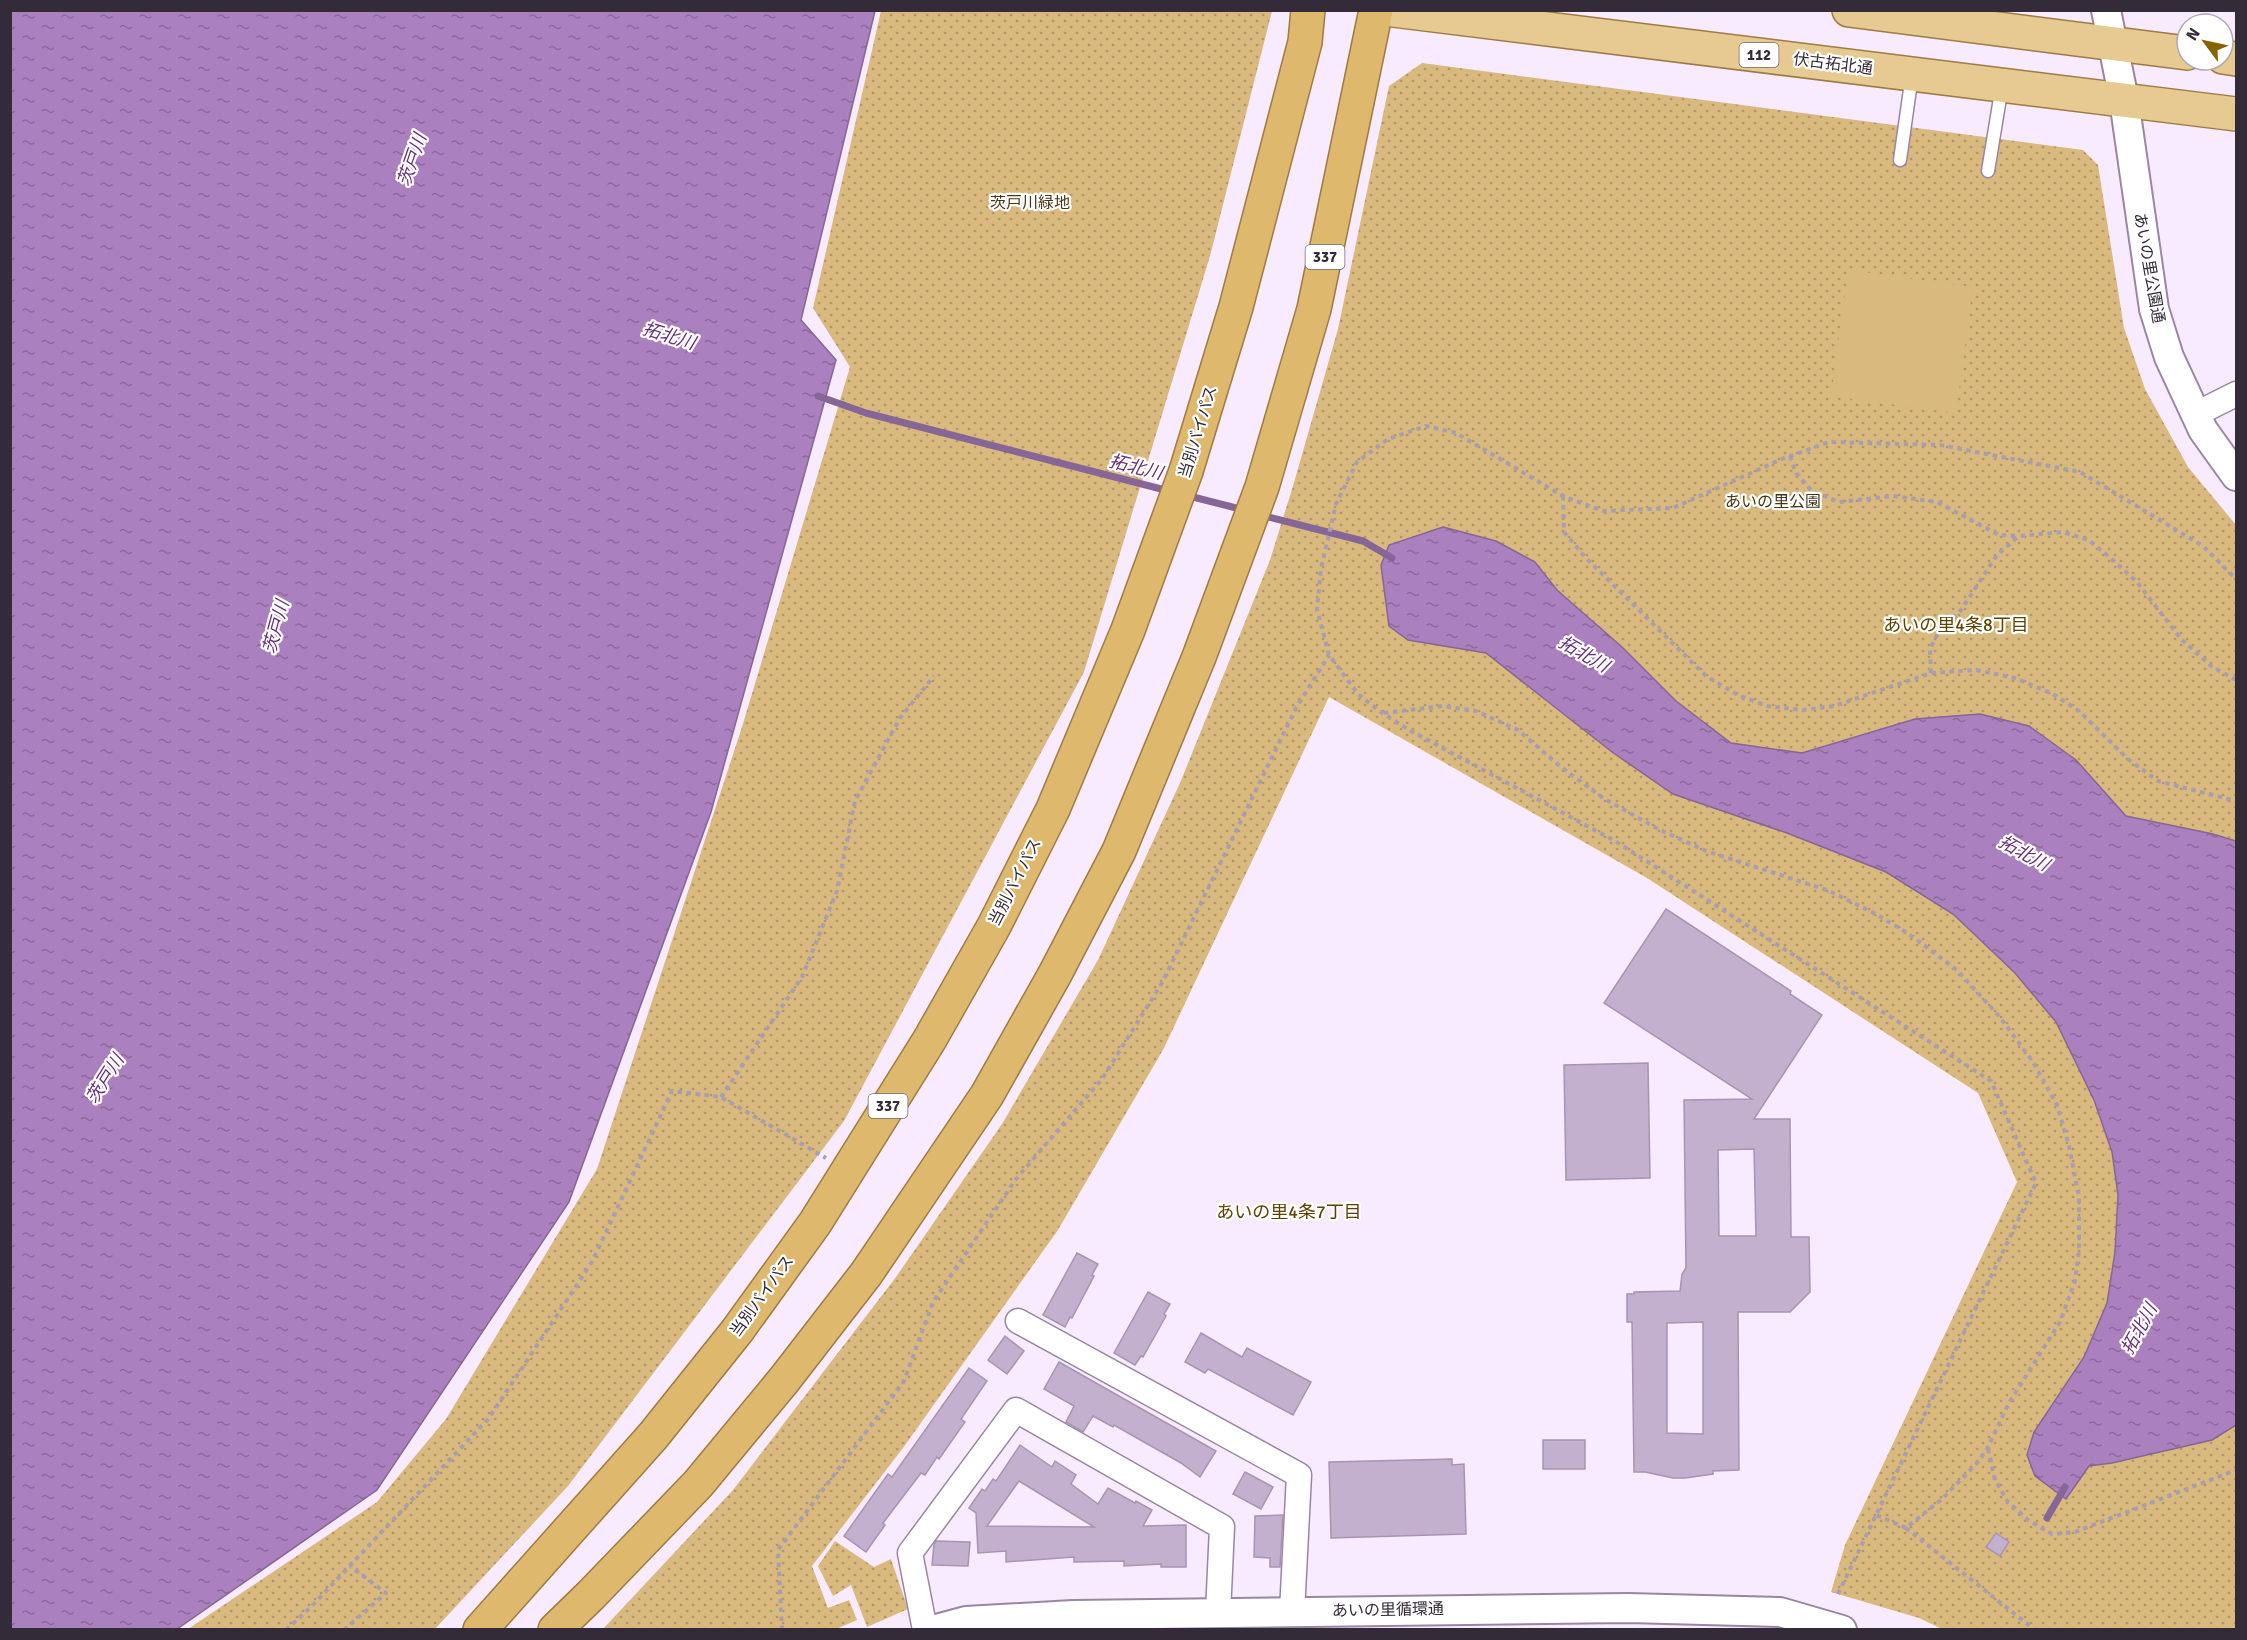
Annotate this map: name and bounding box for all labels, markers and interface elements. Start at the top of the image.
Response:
north arrow [2175,12,2235,72]
text: N [2182,24,2205,44]
road number: 112 [1740,43,1778,67]
street label: 伏古拓北通 [1792,49,1874,79]
water label: 茨戸川 [393,129,432,189]
park label: 茨戸川緑地 [990,193,1070,213]
street label: あいの里公園通 [2129,211,2169,325]
road number: 337 [1306,245,1344,269]
water label: 拓北川 [640,318,700,355]
street label: 当別バイパス [1174,383,1222,481]
water label: 拓北川 [1107,450,1167,485]
park label: あいの里公園 [1725,492,1821,512]
water label: 茨戸川 [258,596,294,656]
district label: あいの里4条8丁目 [1883,614,2029,636]
water label: 拓北川 [1555,631,1615,678]
water label: 拓北川 [1995,830,2055,877]
street label: 当別バイパス [984,835,1046,929]
water label: 茨戸川 [81,1049,130,1108]
road number: 337 [868,1094,908,1118]
district label: あいの里4条7丁目 [1216,1201,1362,1223]
street label: 当別バイパス [726,1251,798,1341]
water label: 拓北川 [2116,1298,2163,1358]
street label: あいの里循環通 [1332,1599,1444,1621]

